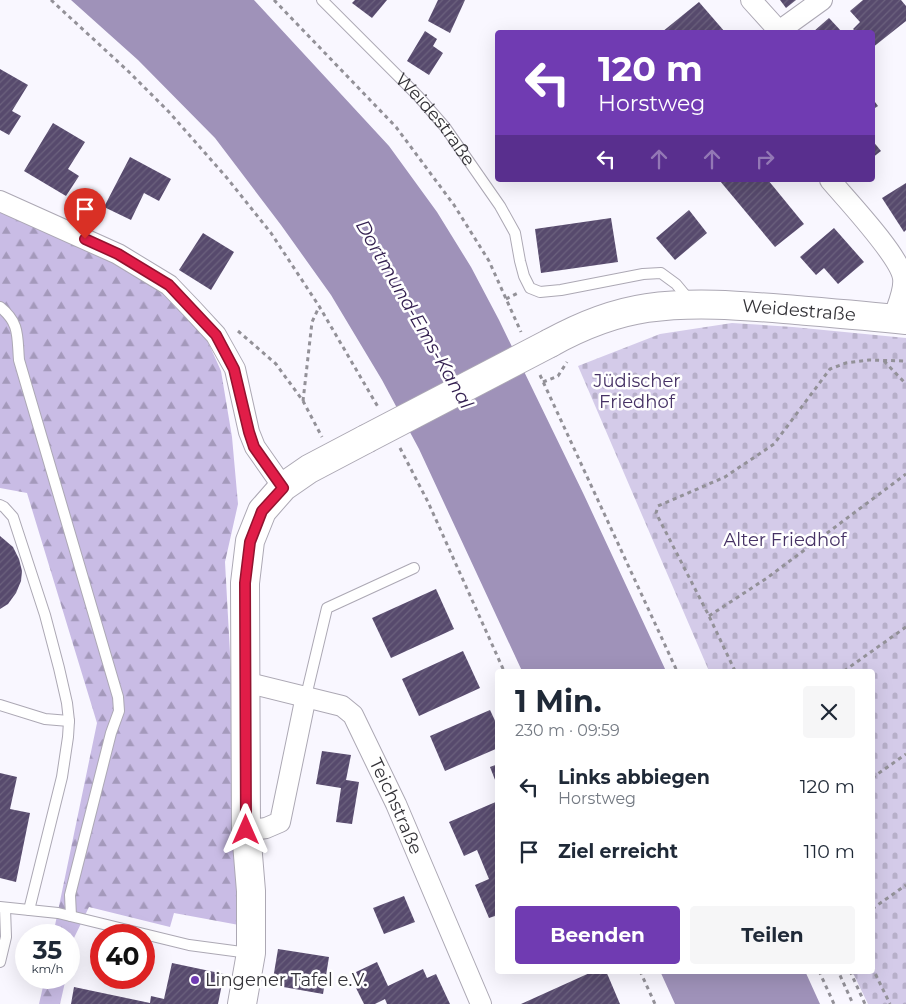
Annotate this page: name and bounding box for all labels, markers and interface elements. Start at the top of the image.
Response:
text: 120 m [598,47,703,90]
icon: left [515,50,580,115]
street label: Weidestraße [391,69,480,170]
text: Horstweg [598,90,705,117]
icon: left [592,145,620,173]
icon: ahead [645,145,673,173]
icon: ahead [698,145,726,173]
icon: right [751,145,779,173]
pin [64,188,106,239]
icon: arrive [71,195,99,223]
water label: Dortmund-Ems-Kanal [351,216,479,414]
street label: Weidestraße [741,295,857,326]
park label: Jüdischer Friedhof [592,370,681,413]
park label: Alter Friedhof [723,529,847,551]
text: 1 Min. [515,683,602,720]
button: close [803,686,855,738]
text: 230 m · 09:59 [515,721,620,740]
street label: Teichstraße [364,754,427,858]
text: Links abbiegen [558,766,710,789]
icon: left [515,773,543,801]
text: 120 m [800,775,855,798]
text: Horstweg [558,789,636,808]
position arrow [219,803,271,855]
icon: arrive [515,838,543,866]
text: Ziel erreicht [558,840,678,863]
text: 110 m [804,840,855,863]
button: Beenden [515,906,680,964]
button: Teilen [690,906,855,964]
speed limit sign: 40 [90,924,155,989]
text: 35 [33,935,62,965]
text: km/h [31,961,64,976]
place label: Lingener Tafel e.V. [205,969,367,991]
marker: Lingener Tafel e.V. [189,974,201,986]

